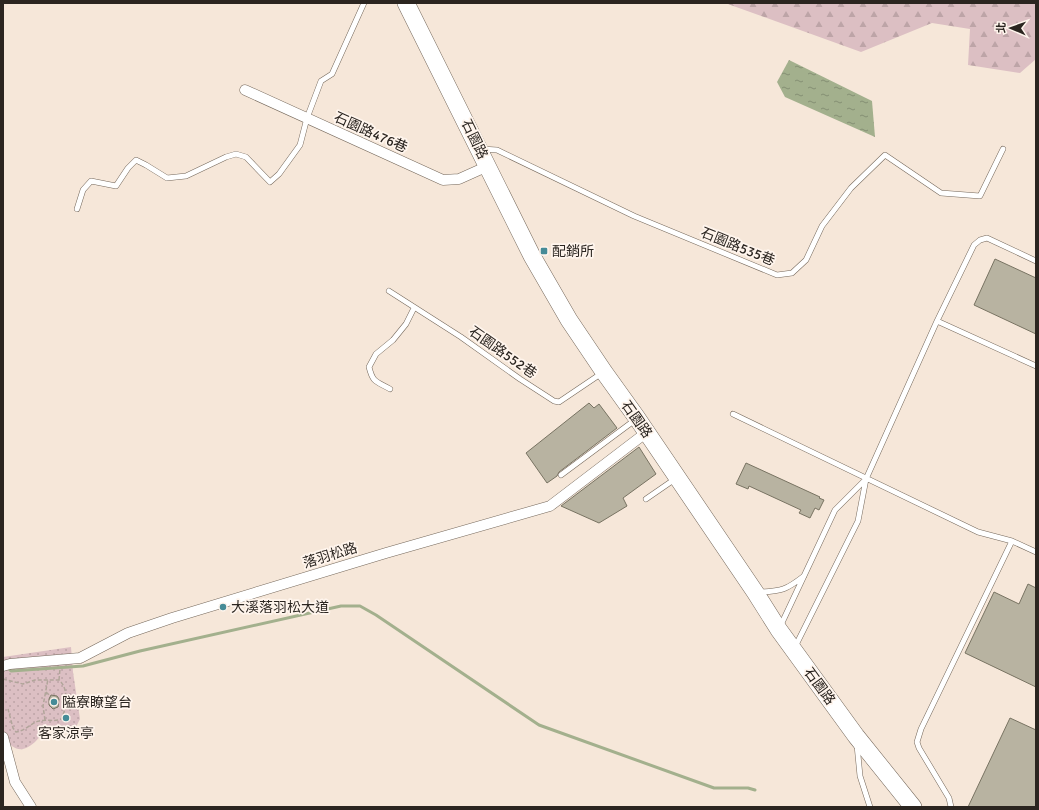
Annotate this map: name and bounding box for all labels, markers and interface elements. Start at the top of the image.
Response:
north arrow [991,8,1031,48]
text: 北 [995,22,1008,33]
street label: 石園路476巷 [331,109,410,156]
street label: 石園路 [458,117,491,162]
street label: 石園路535巷 [698,224,777,269]
place label: 配銷所 [552,243,594,260]
marker: 配銷所 [539,246,549,256]
street label: 石園路552巷 [466,323,540,382]
street label: 石園路 [618,397,656,441]
street label: 落羽松路 [301,539,359,572]
place label: 大溪落羽松大道 [231,599,329,616]
marker: 大溪落羽松大道 [218,602,228,612]
street label: 石園路 [800,664,839,708]
place label: 隘寮瞭望台 [62,694,132,711]
marker: 隘寮瞭望台 [49,697,59,707]
marker: 客家涼亭 [61,713,71,723]
place label: 客家涼亭 [38,725,94,742]

